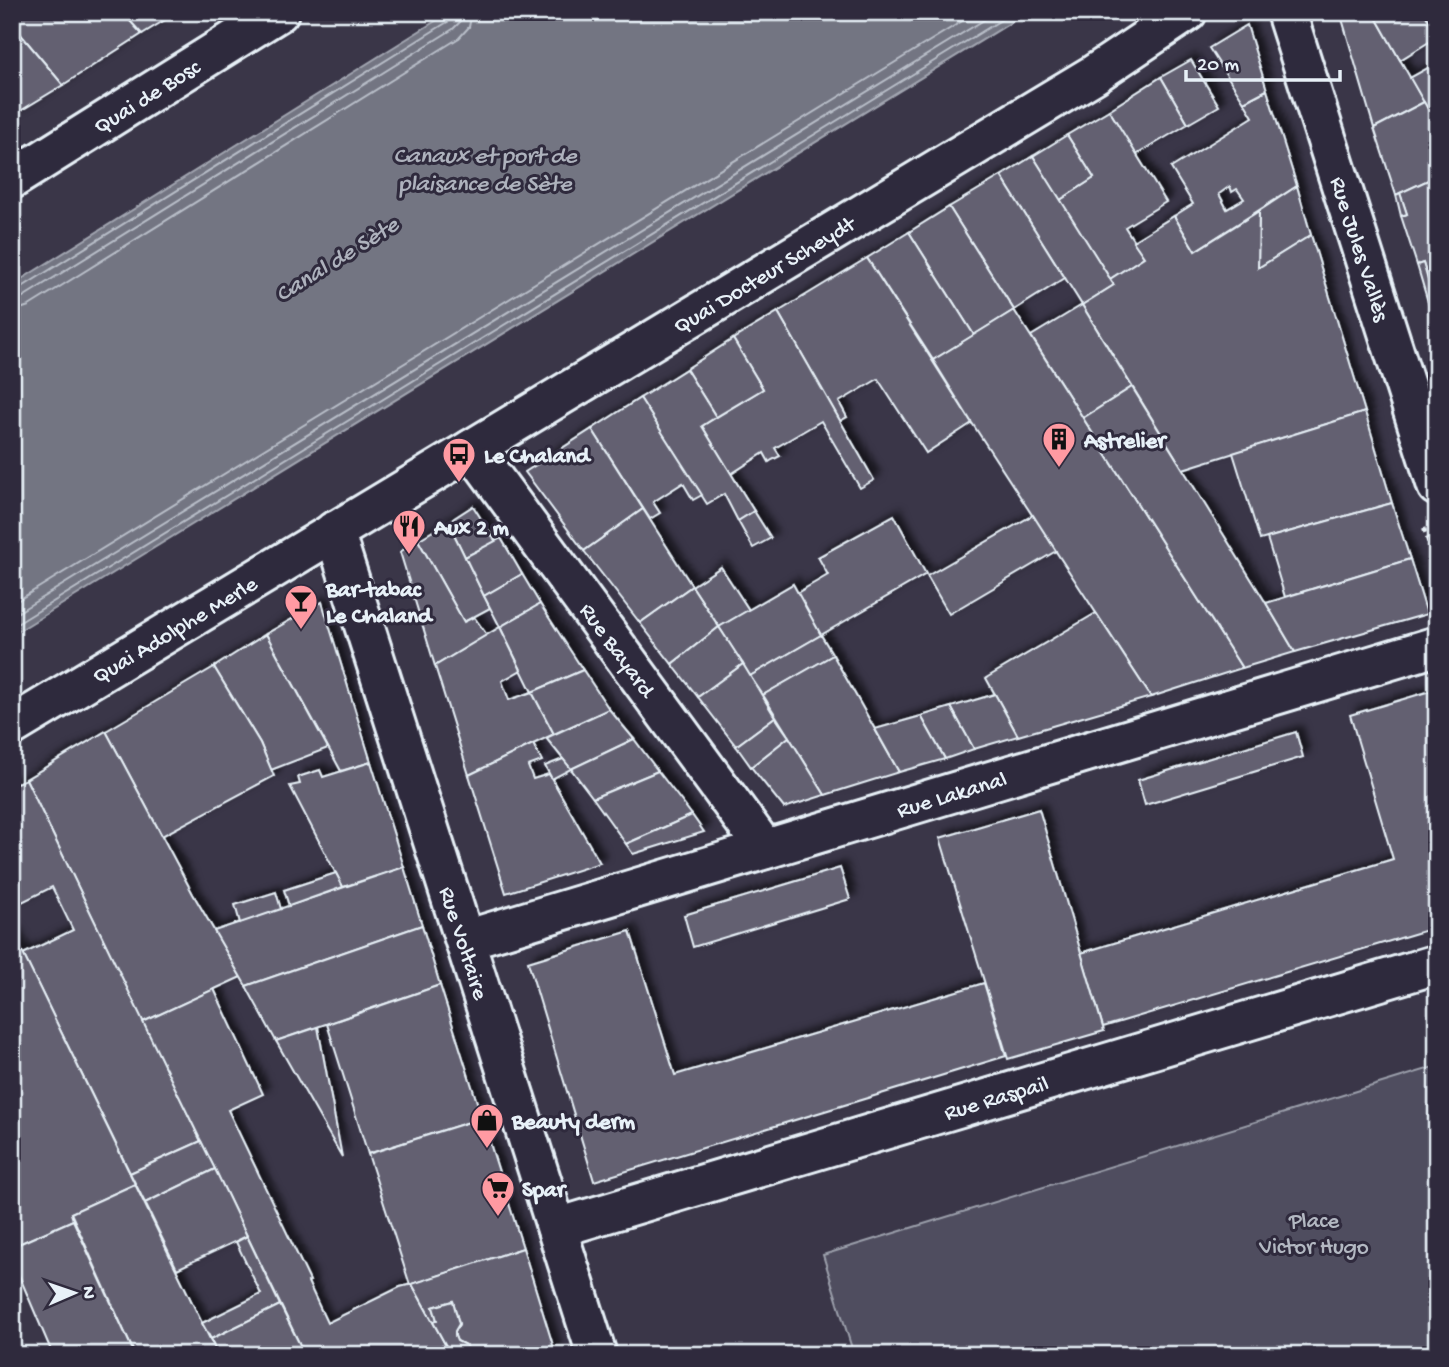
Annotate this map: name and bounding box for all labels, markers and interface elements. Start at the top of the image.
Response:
scale bar [1186,38,1340,82]
street label: Quai de Bosc [90,54,207,142]
text: 20 m [1197,54,1239,79]
water label: Canaux et port de plaisance de Sète [393,143,578,200]
street label: Rue Jules Vallès [1322,174,1394,325]
water label: Canal de Sète [271,211,406,310]
street label: Quai Docteur Scheydt [670,211,862,341]
building icon: Astrelier [1040,420,1078,469]
place label: Astrelier [1083,429,1168,456]
bus stop icon: Le Chaland [440,435,478,484]
place label: Le Chaland [484,444,592,471]
restaurant icon: Aux 2 m [390,507,428,556]
place label: Aux 2 m [433,516,510,543]
street label: Quai Adolphe Merle [88,571,264,691]
place label: Bar-tabac Le Chaland [325,578,434,631]
bar icon: Bar-tabac Le Chaland [282,582,320,631]
street label: Rue Bayard [572,599,660,705]
street label: Rue Lakanal [894,767,1010,826]
street label: Rue Voltaire [431,884,493,1005]
street label: Rue Raspail [941,1071,1052,1128]
shop icon: Beauty derm [468,1101,506,1150]
place label: Beauty derm [511,1110,636,1137]
supermarket icon: Spar [479,1169,517,1218]
place label: Spar [522,1178,568,1205]
park label: Place Victor Hugo [1258,1209,1369,1262]
north arrow [38,1258,108,1328]
text: N [76,1286,99,1299]

